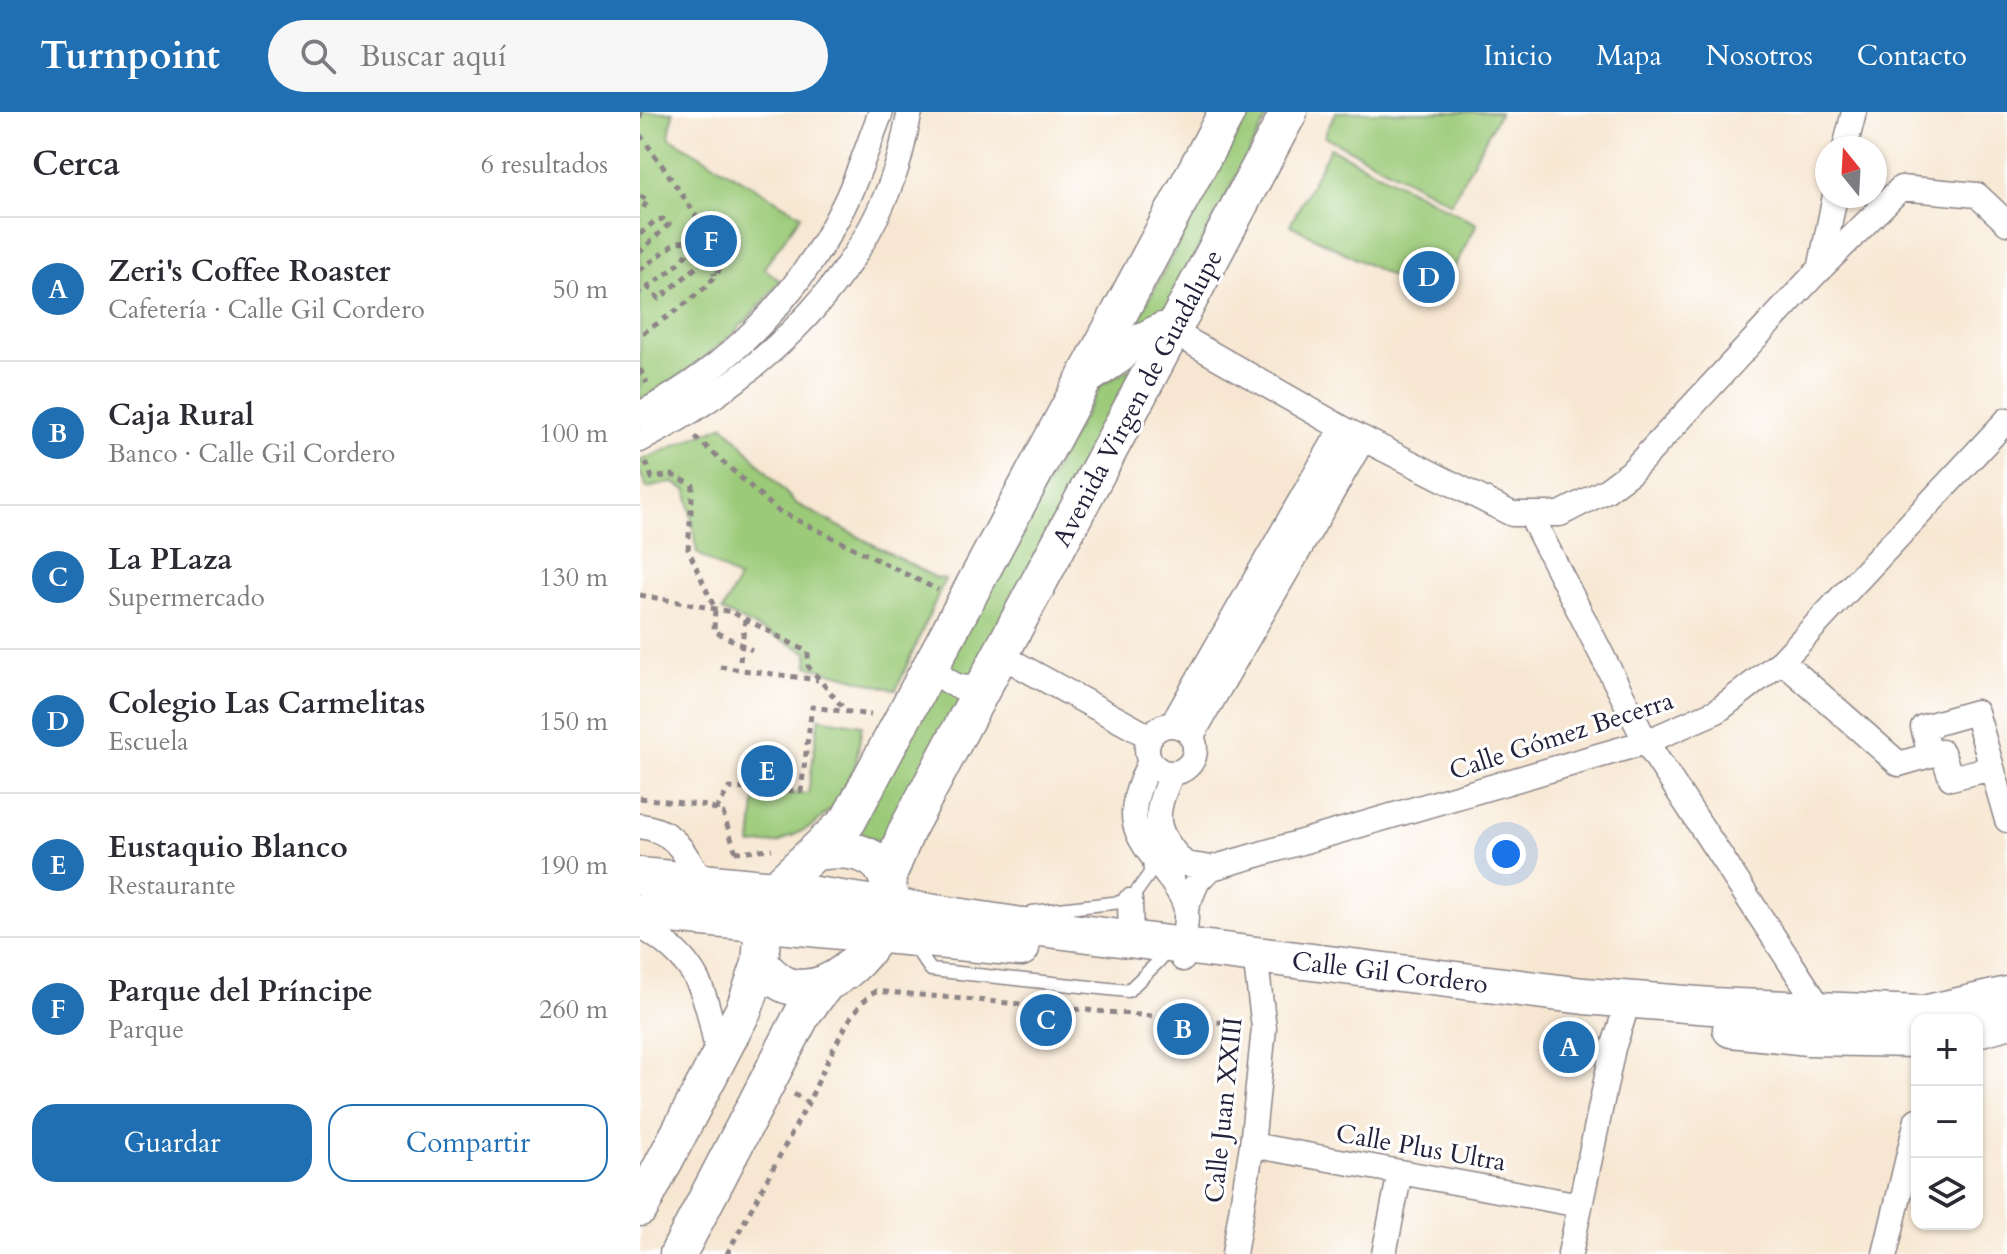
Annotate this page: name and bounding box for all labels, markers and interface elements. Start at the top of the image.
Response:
search box [268,20,828,92]
text: Turnpoint [40,30,220,82]
icon: search [296,34,340,78]
text: Buscar aquí [360,36,506,77]
text: Inicio [1483,37,1552,75]
text: Mapa [1596,37,1662,75]
text: Nosotros [1706,37,1813,75]
text: Contacto [1857,37,1967,75]
north arrow [1815,136,1887,208]
text: Cerca [32,141,120,187]
text: 6 resultados [481,147,608,182]
pin: F [685,211,737,271]
street label: Avenida Virgen de Guadalupe [1044,243,1231,553]
pin: D [1403,247,1455,307]
text: Zeri's Coffee Roaster [108,251,391,292]
text: A [48,272,68,307]
text: 50 m [552,272,608,307]
text: Cafetería · Calle Gil Cordero [108,292,425,327]
text: Caja Rural [108,395,254,436]
text: B [49,416,67,451]
text: 100 m [539,416,608,451]
text: Banco · Calle Gil Cordero [108,436,395,471]
text: La PLaza [108,539,233,580]
text: C [48,560,68,595]
text: 130 m [539,560,608,595]
text: Supermercado [108,580,265,615]
text: Colegio Las Carmelitas [108,683,425,724]
street label: Calle Gómez Becerra [1445,683,1678,788]
text: D [47,704,69,739]
text: 150 m [539,704,608,739]
text: Escuela [108,724,189,759]
pin: E [741,741,793,801]
text: Eustaquio Blanco [108,827,348,868]
your location [1486,834,1526,874]
text: E [50,848,66,883]
text: 190 m [539,848,608,883]
text: Restaurante [108,868,236,903]
street label: Calle Gil Cordero [1290,943,1490,1002]
text: Parque del Príncipe [108,971,373,1012]
pin: C [1020,990,1072,1050]
text: F [50,992,66,1027]
text: 260 m [539,992,608,1027]
pin: B [1157,999,1209,1059]
text: Parque [108,1012,184,1047]
map controls [1911,1014,1983,1230]
button: + [1911,1014,1983,1086]
street label: Calle Juan XXIII [1196,1015,1251,1205]
pin: A [1543,1017,1595,1077]
button: − [1911,1086,1983,1158]
button: Guardar [32,1104,312,1182]
button: Compartir [328,1104,608,1182]
street label: Calle Plus Ultra [1333,1115,1509,1180]
button: layers [1911,1158,1983,1230]

